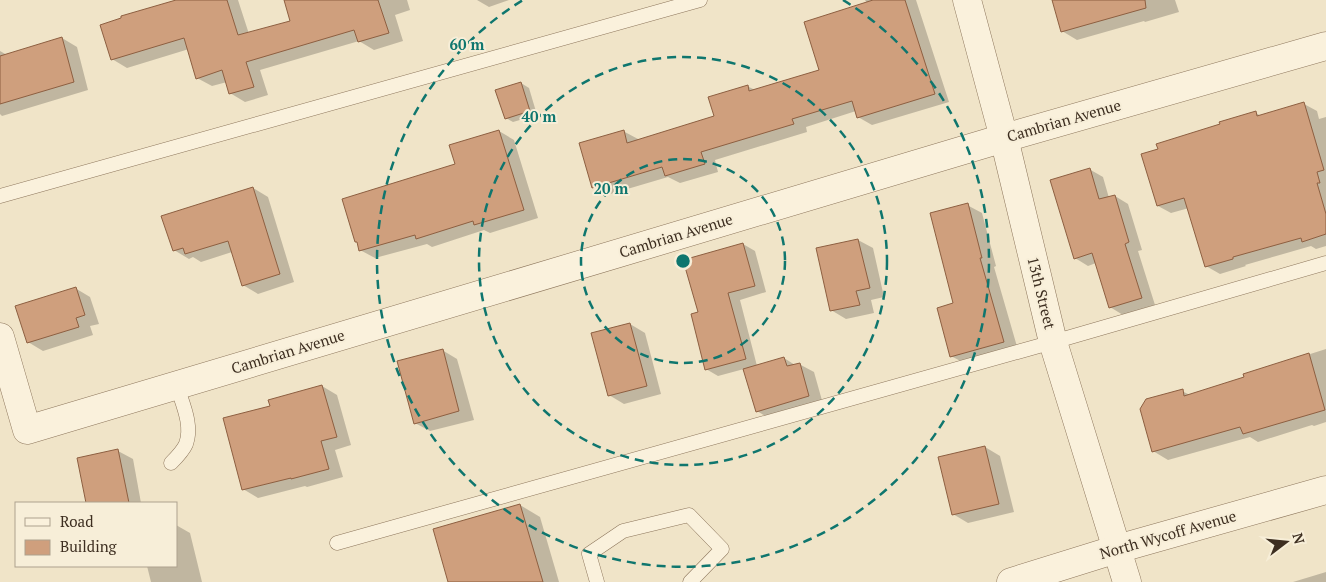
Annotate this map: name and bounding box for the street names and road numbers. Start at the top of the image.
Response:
street label: Cambrian Avenue [1004,94,1123,146]
street label: Cambrian Avenue [617,208,735,262]
street label: 13th Street [1023,254,1061,332]
street label: Cambrian Avenue [229,324,347,378]
street label: North Wycoff Avenue [1097,505,1238,563]

